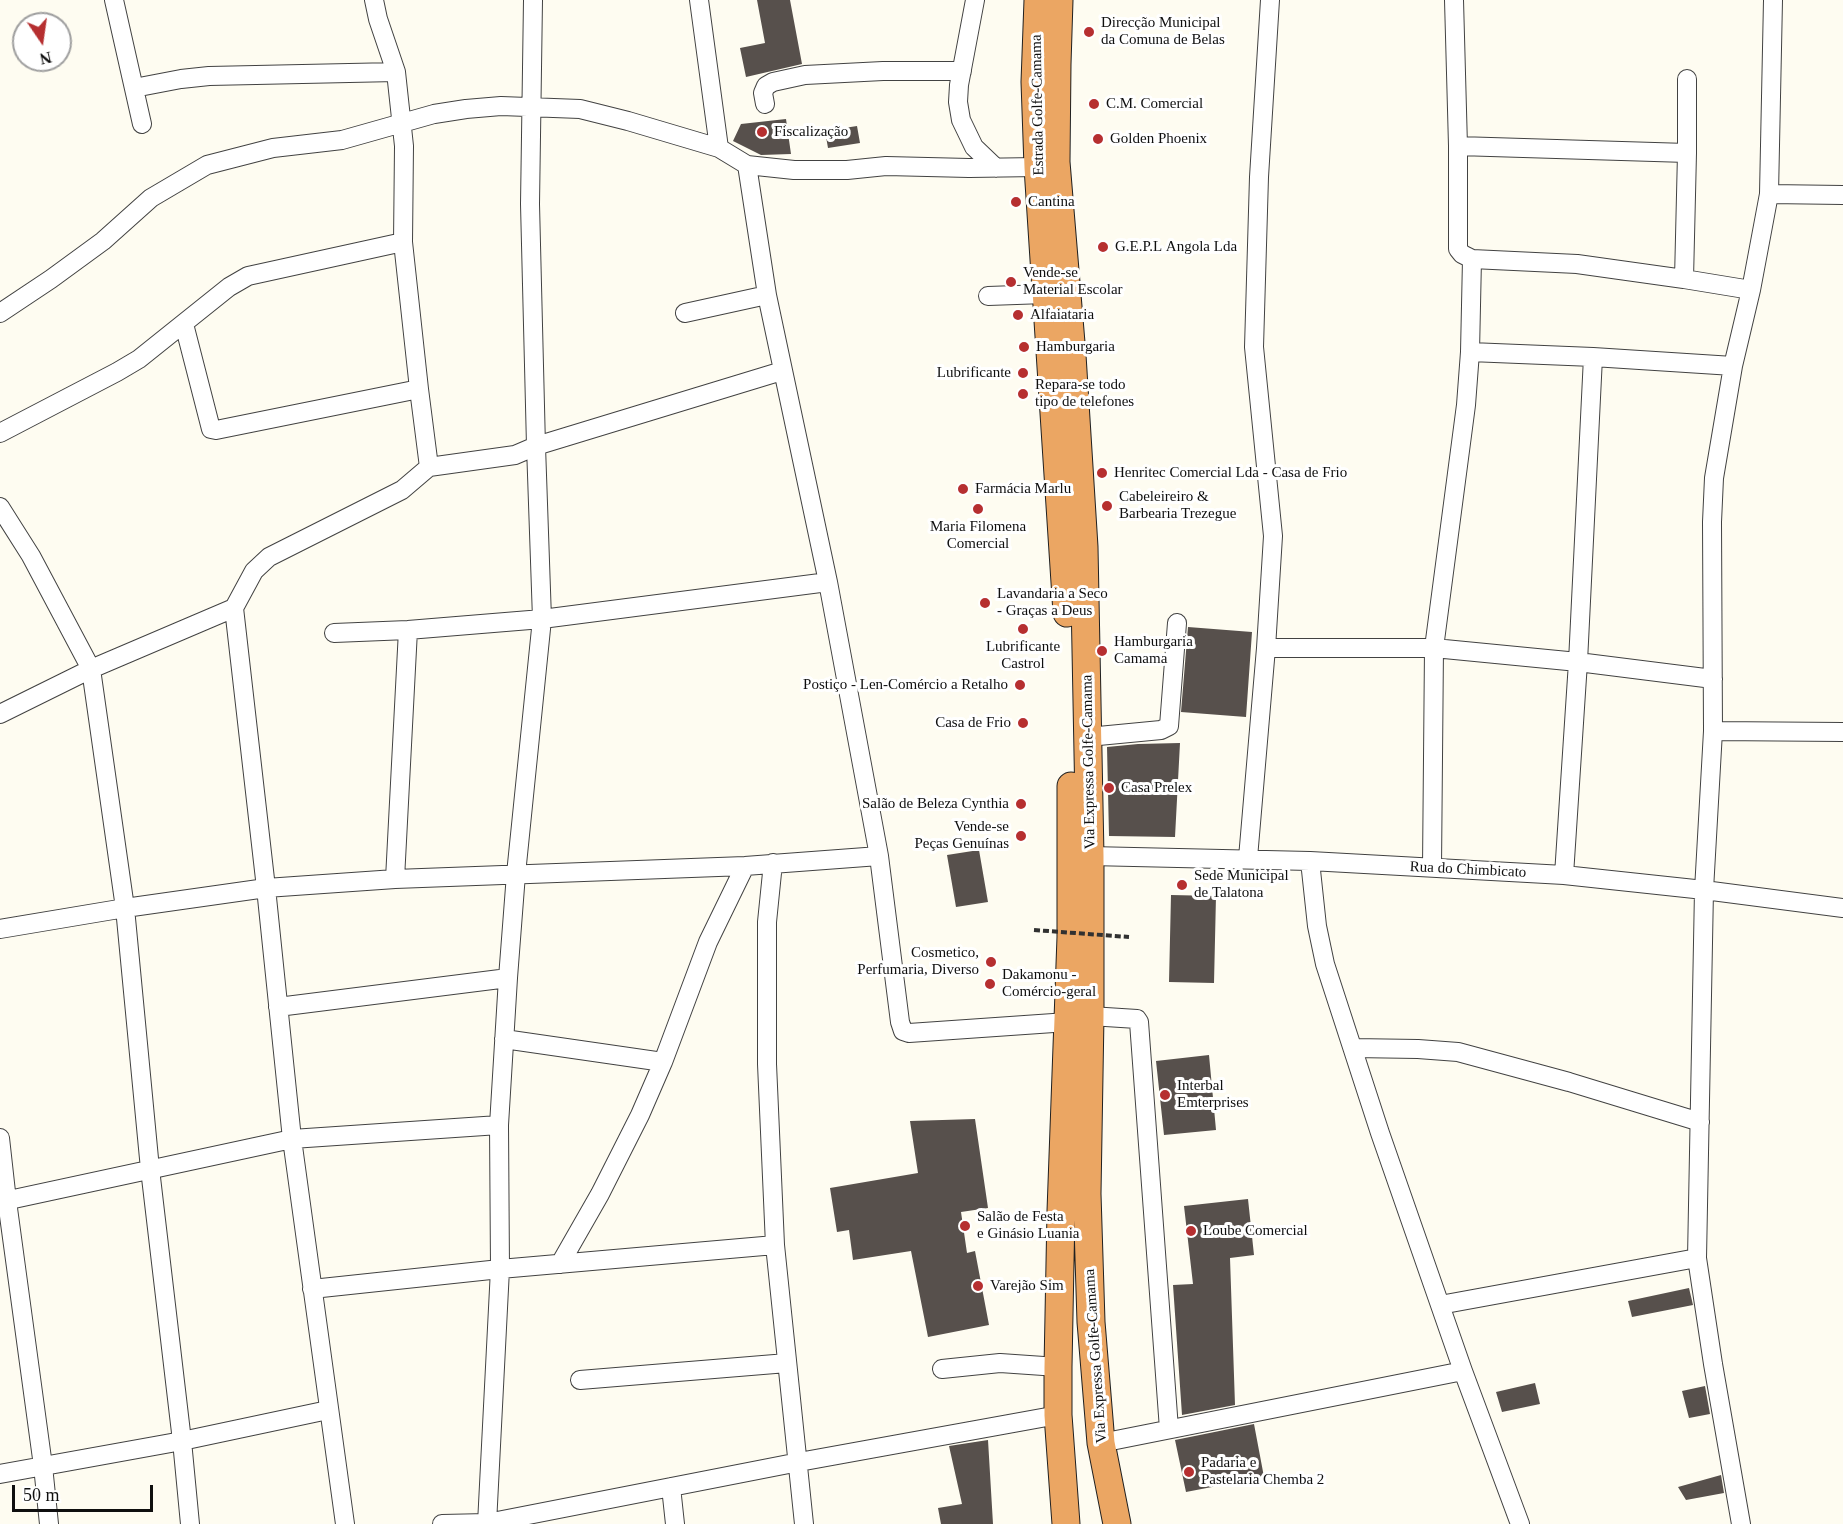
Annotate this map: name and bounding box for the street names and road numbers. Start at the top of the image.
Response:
street label: Estrada Golfe-Camama [1028,34,1048,176]
street label: Via Expressa Golfe-Camama [1078,674,1100,850]
street label: Rua do Chimbicato [1409,858,1527,882]
street label: Via Expressa Golfe-Camama [1081,1268,1111,1444]

